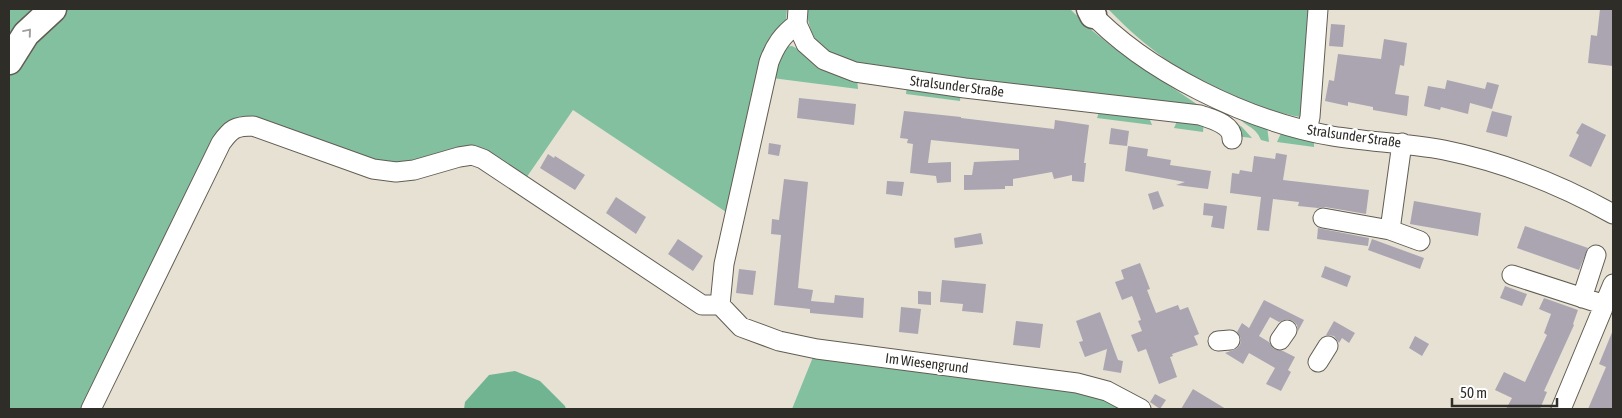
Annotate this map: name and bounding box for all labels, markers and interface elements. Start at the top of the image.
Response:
one-way arrow [22,29,31,38]
street label: Stralsunder Straße [909,72,1005,100]
street label: Stralsunder Straße [1306,121,1402,151]
street label: Im Wiesengrund [884,350,970,376]
scale bar [1452,376,1557,408]
text: 50 m [1460,384,1487,401]

